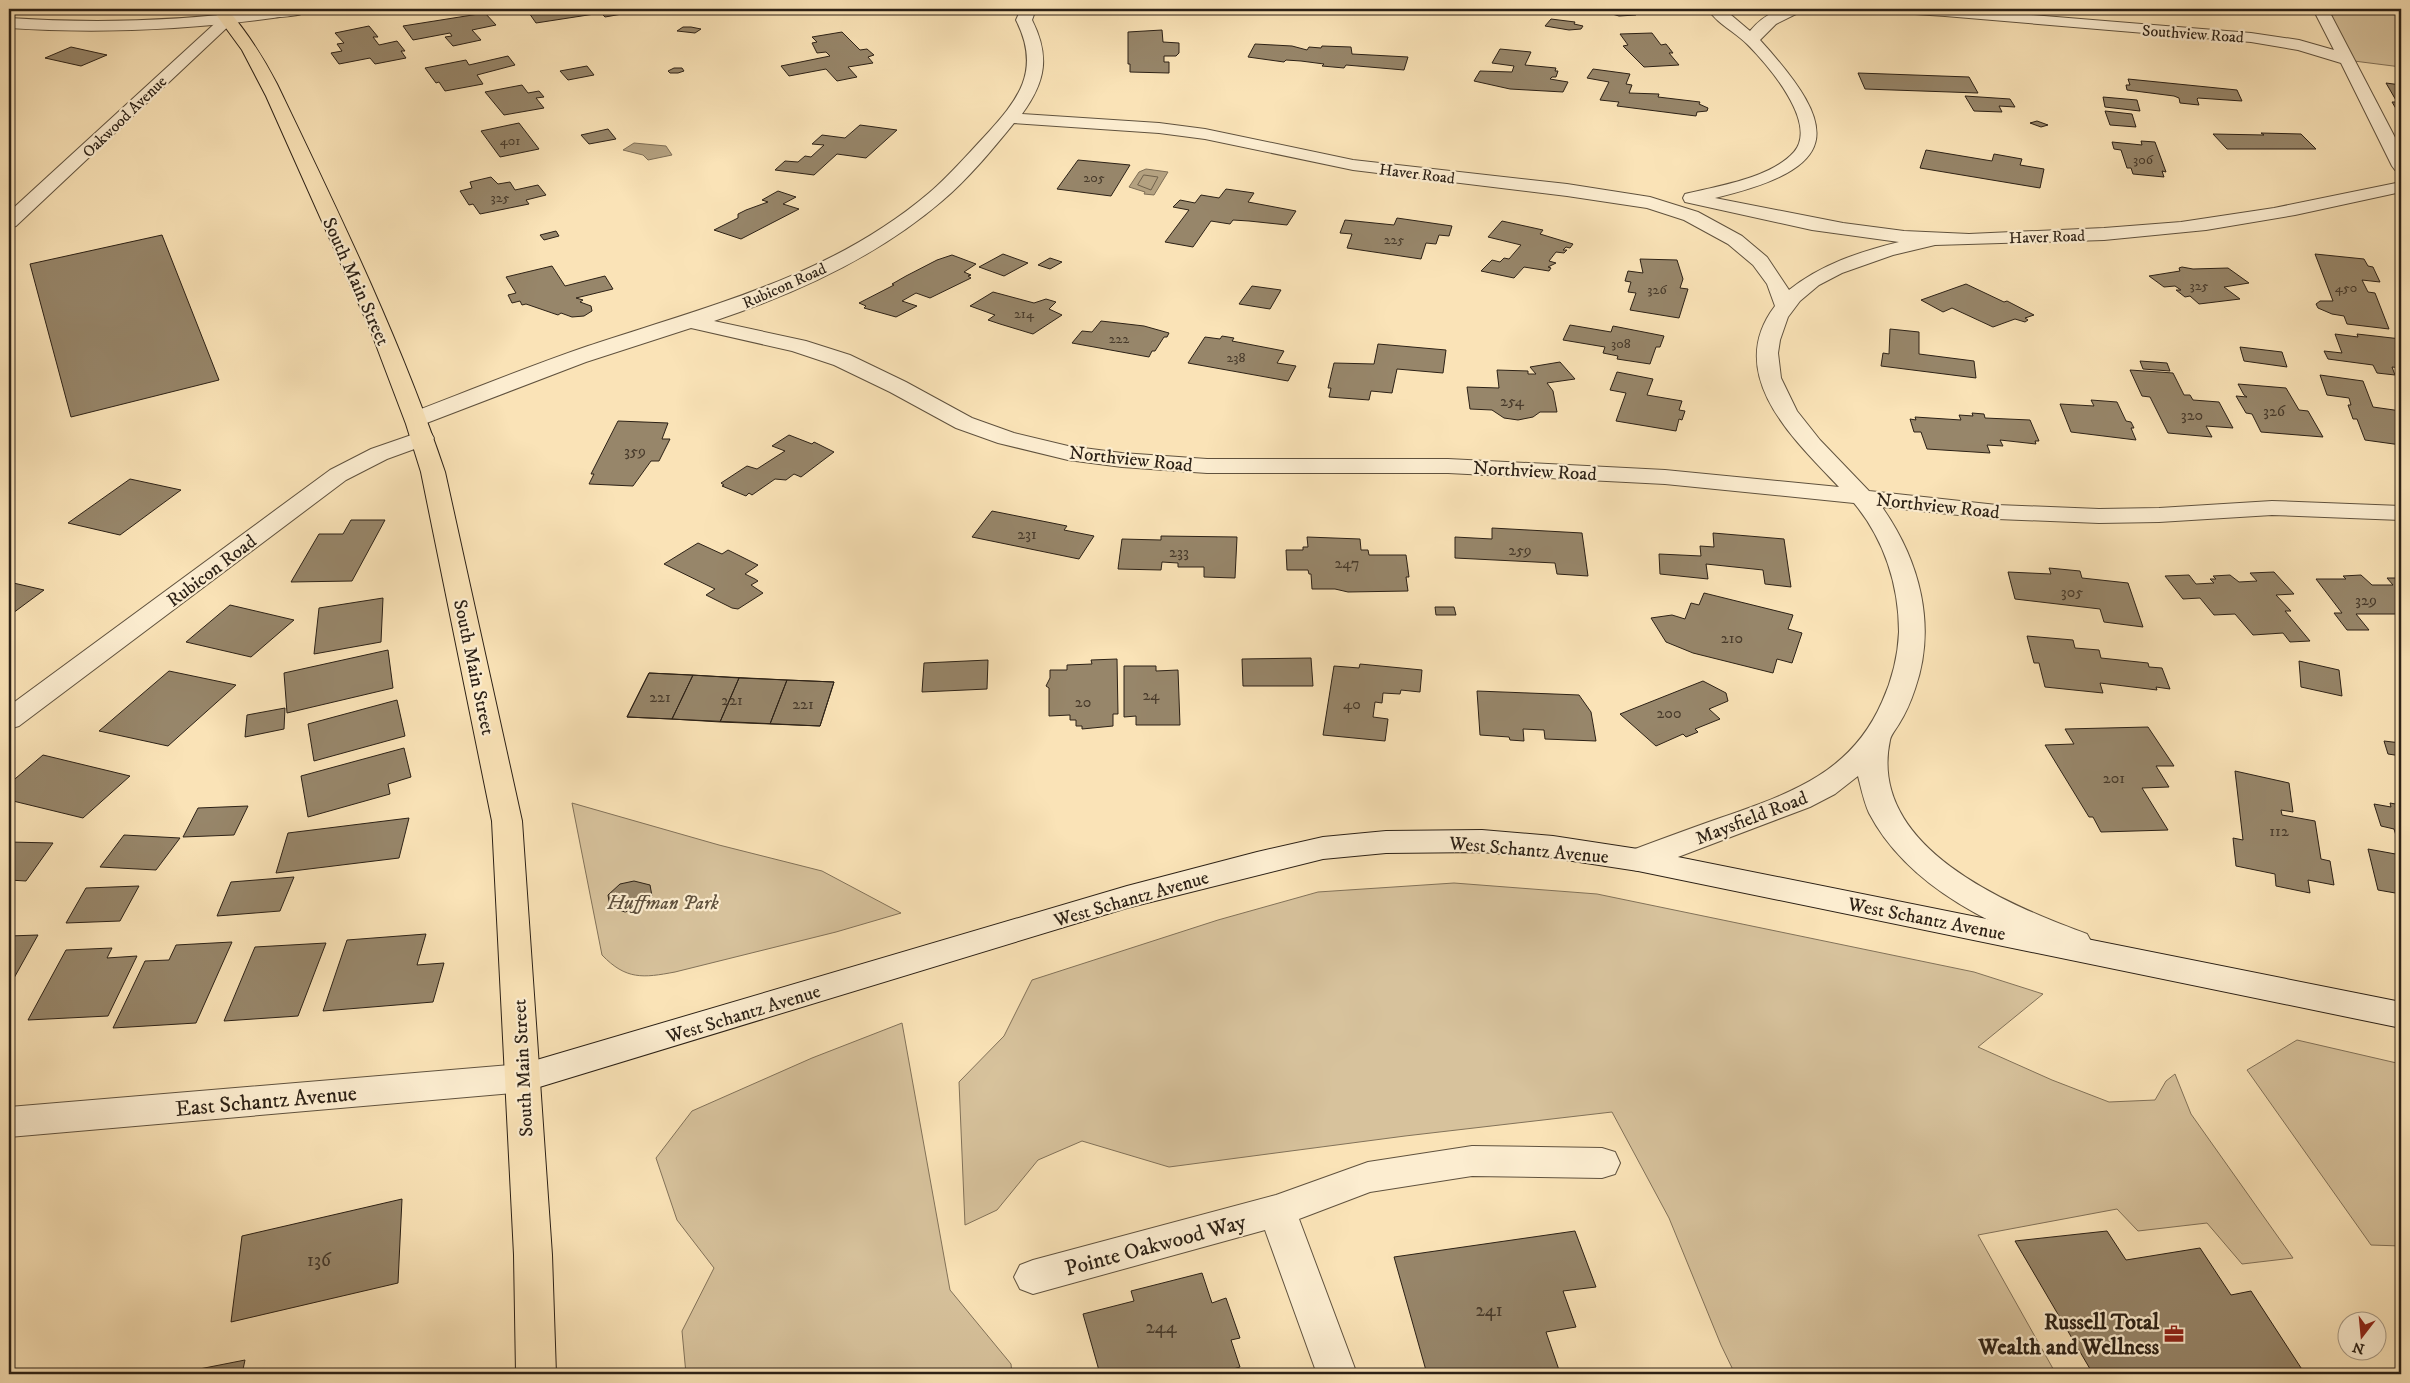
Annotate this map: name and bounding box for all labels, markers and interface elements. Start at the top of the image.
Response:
street label: Southview Road [2141,20,2244,48]
street label: Oakwood Avenue [78,71,171,162]
house number: 401 [500,132,520,150]
house number: 306 [2133,151,2154,169]
street label: Haver Road [1378,159,1456,189]
house number: 205 [1083,169,1105,187]
house number: 325 [491,189,510,207]
street label: South Main Street [317,214,394,349]
street label: Haver Road [2009,226,2086,248]
house number: 225 [1384,231,1404,249]
street label: Rubicon Road [739,259,829,313]
house number: 325 [2190,277,2209,295]
house number: 450 [2335,279,2357,297]
house number: 326 [1647,281,1667,299]
house number: 214 [1014,305,1035,323]
house number: 222 [1109,330,1129,348]
house number: 308 [1611,335,1631,353]
house number: 238 [1226,349,1246,367]
house number: 254 [1500,391,1525,411]
house number: 326 [2263,401,2286,421]
house number: 320 [2181,405,2203,425]
house number: 359 [624,441,646,461]
street label: Northview Road [1068,442,1194,477]
street label: Northview Road [1472,457,1598,486]
street label: Northview Road [1875,489,2001,524]
house number: 231 [1017,524,1037,544]
street label: Rubicon Road [163,530,262,612]
house number: 259 [1508,540,1532,560]
house number: 233 [1169,542,1189,562]
house number: 247 [1335,553,1359,573]
house number: 305 [2061,582,2083,602]
house number: 329 [2355,590,2377,610]
street label: South Main Street [448,598,499,737]
house number: 210 [1721,628,1743,648]
house number: 24 [1142,685,1160,705]
house number: 221 [649,687,671,707]
house number: 221 [721,690,743,710]
house number: 20 [1075,692,1091,712]
house number: 221 [792,694,814,714]
house number: 40 [1343,694,1361,714]
house number: 200 [1656,703,1682,723]
house number: 201 [2103,768,2125,788]
street label: Maysfield Road [1692,786,1811,850]
house number: 112 [2269,821,2289,841]
street label: West Schantz Avenue [1447,832,1610,869]
street label: West Schantz Avenue [1050,866,1212,933]
park label: Huffman Park [606,892,719,915]
street label: West Schantz Avenue [1845,893,2008,946]
street label: West Schantz Avenue [663,980,823,1049]
street label: South Main Street [508,999,539,1137]
street label: East Schantz Avenue [174,1080,358,1123]
street label: Pointe Oakwood Way [1062,1208,1249,1283]
house number: 136 [307,1249,332,1272]
house number: 241 [1475,1299,1503,1322]
place label: Russell Total Wealth and Wellness [1978,1309,2160,1361]
north arrow [2338,1310,2388,1360]
house number: 244 [1145,1316,1178,1339]
office icon: Russell Total Wealth and Wellness [2163,1323,2185,1345]
text: N [2350,1337,2367,1358]

